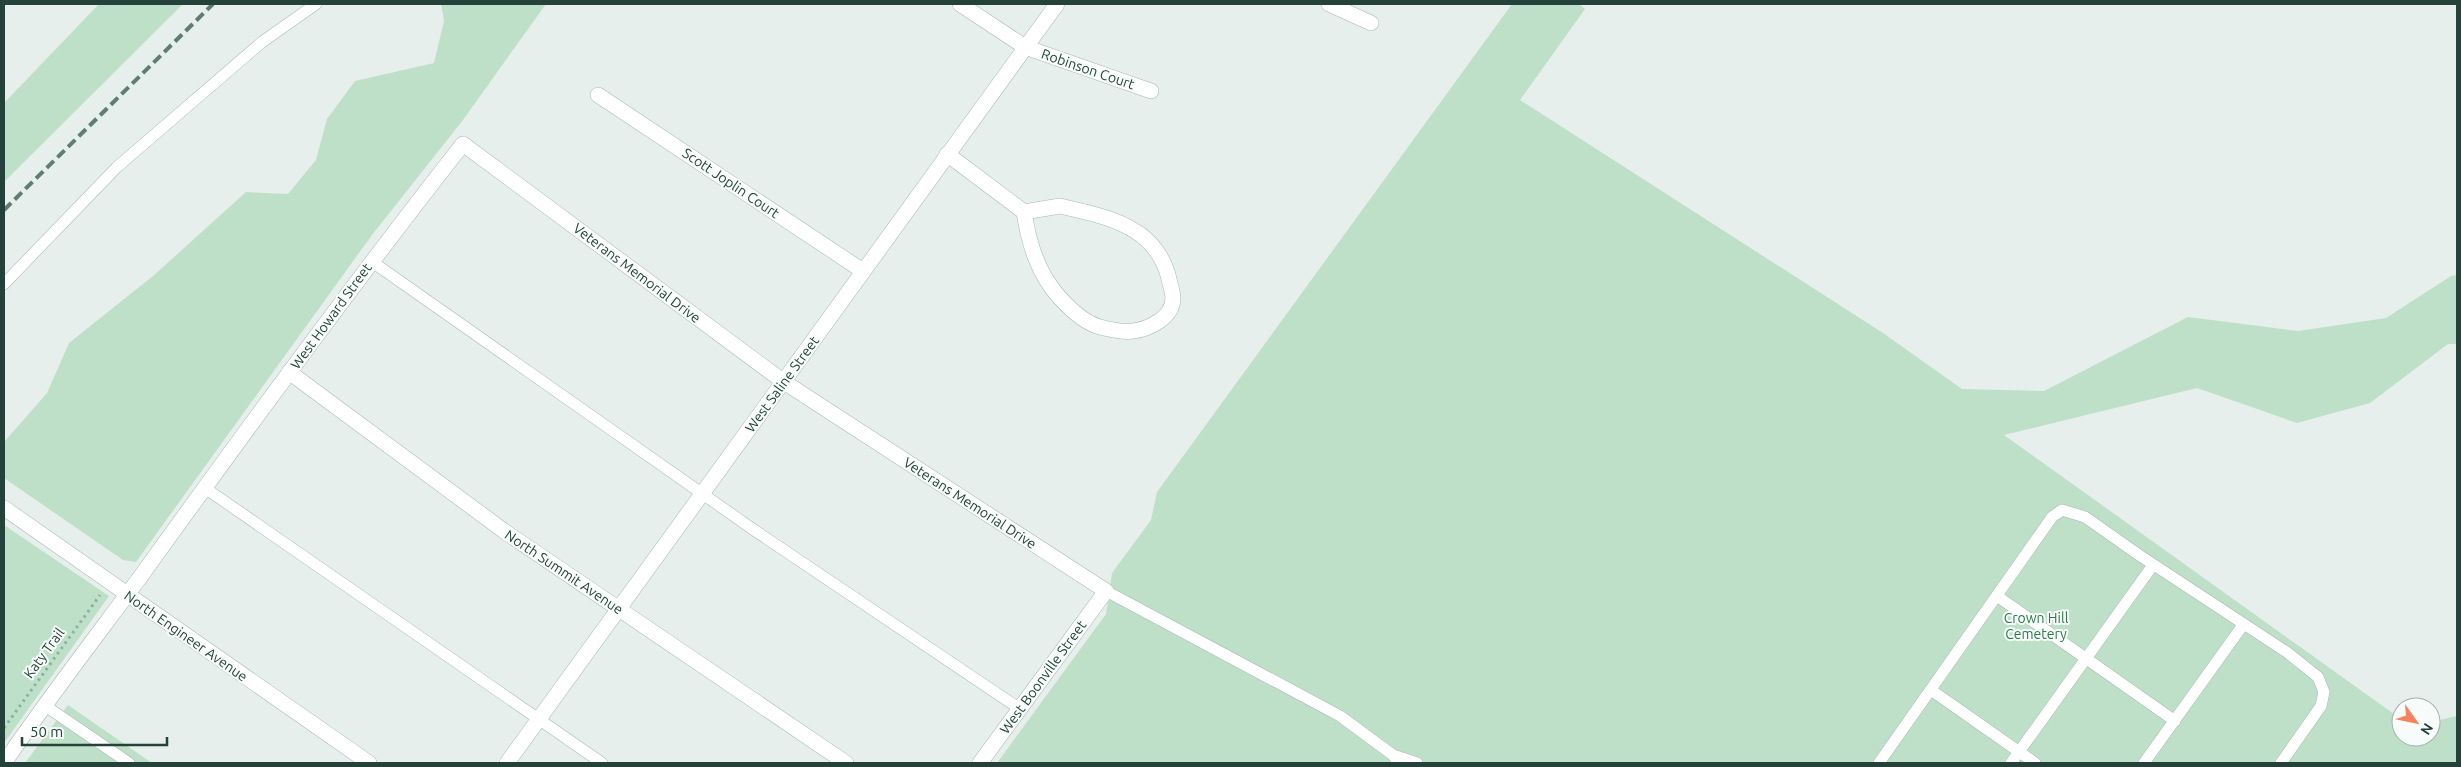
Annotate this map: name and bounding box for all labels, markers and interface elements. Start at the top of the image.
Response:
street label: Robinson Court [1039,46,1137,93]
street label: Scott Joplin Court [680,145,783,222]
street label: Veterans Memorial Drive [570,220,704,326]
street label: West Howard Street [287,260,375,372]
street label: West Saline Street [742,332,823,435]
street label: Veterans Memorial Drive [901,454,1039,552]
street label: North Summit Avenue [502,527,626,617]
street label: North Engineer Avenue [121,587,251,685]
park label: Crown Hill Cemetery [2004,610,2069,642]
street label: West Boonville Street [997,617,1090,737]
street label: Katy Trail [20,625,68,681]
north arrow [2391,697,2441,747]
scale bar [22,714,168,746]
text: N [2417,720,2436,738]
text: 50 m [30,723,63,740]

